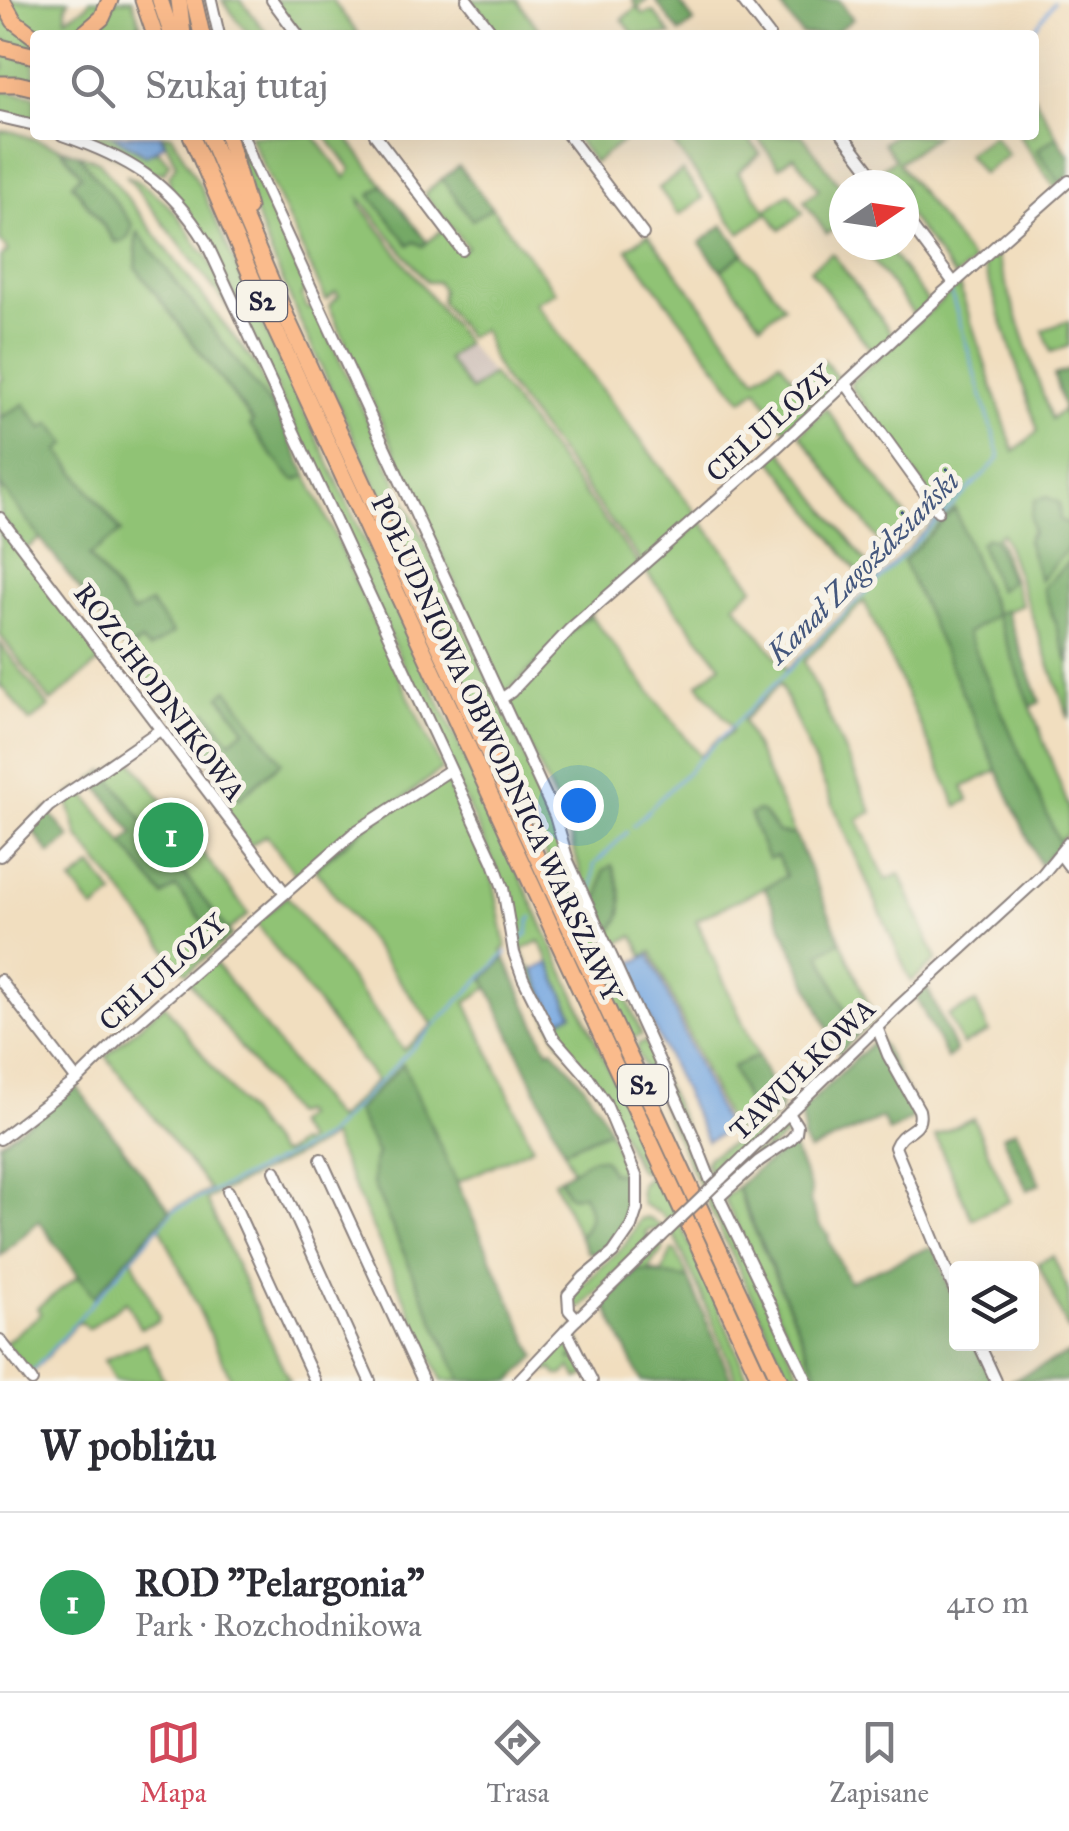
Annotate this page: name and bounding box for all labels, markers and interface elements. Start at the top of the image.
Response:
search box [30,30,1039,140]
icon: search [65,58,120,113]
text: Szukaj tutaj [145,62,328,108]
north arrow [829,170,919,260]
road number: S2 [237,281,287,321]
street label: CELULOZY [699,356,841,489]
water label: Kanał Zagoździański [758,463,967,672]
street label: POŁUDNIOWA OBWODNICA WARSZAWY [363,489,630,1008]
street label: ROZCHODNIKOWA [66,577,253,808]
your location [553,780,604,831]
pin: 1 [138,798,204,872]
street label: CELULOZY [92,905,234,1038]
street label: TAWUŁKOWA [722,991,883,1148]
road number: S2 [618,1065,668,1105]
map controls [949,1261,1039,1351]
button: layers [949,1261,1039,1351]
text: W pobliżu [40,1420,216,1472]
text: ROD "Pelargonia" [135,1560,424,1606]
text: 1 [66,1583,79,1622]
text: 410 m [946,1583,1029,1622]
text: Park · Rozchodnikowa [135,1606,422,1645]
tab: Mapa [140,1715,206,1810]
tab: Trasa [486,1715,549,1810]
tab: Zapisane [829,1715,929,1810]

